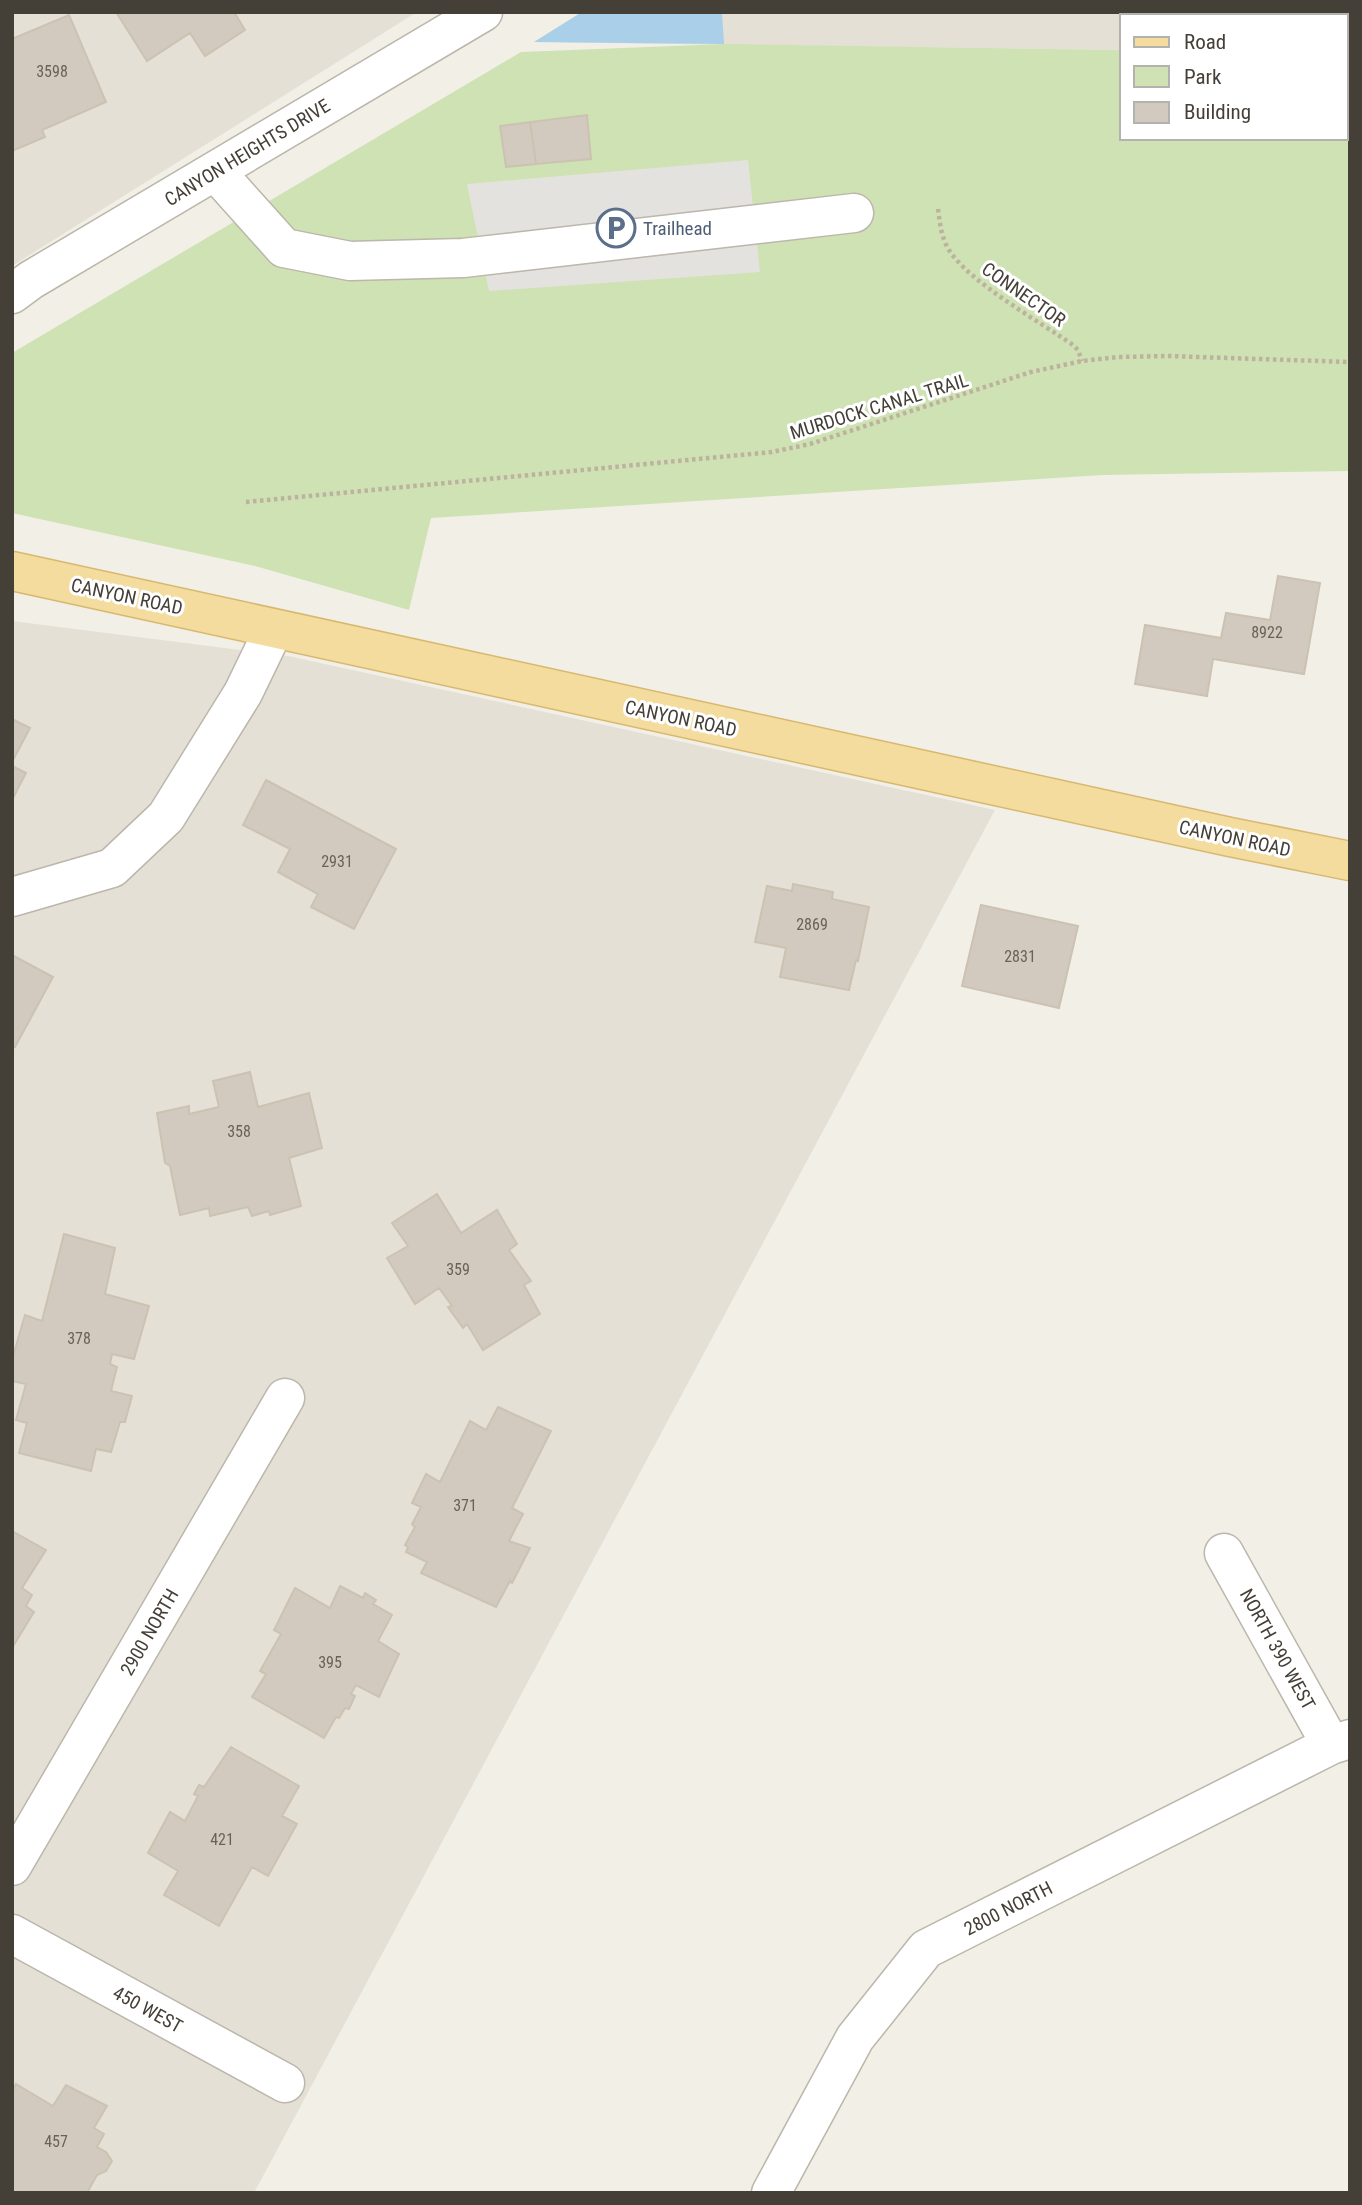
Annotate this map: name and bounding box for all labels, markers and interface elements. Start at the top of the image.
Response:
legend [1120,14,1348,140]
text: Road [1184,30,1226,54]
house number: 3598 [36,62,68,81]
text: Park [1184,65,1222,89]
street label: CANYON HEIGHTS DRIVE [160,94,334,211]
text: Building [1184,100,1251,124]
parking icon: Trailhead [595,207,637,249]
place label: Trailhead [643,217,712,240]
street label: CONNECTOR [977,257,1070,332]
street label: MURDOCK CANAL TRAIL [787,368,971,445]
street label: CANYON ROAD [69,573,185,620]
house number: 8922 [1251,623,1283,642]
street label: CANYON ROAD [623,695,739,742]
street label: CANYON ROAD [1177,815,1293,862]
house number: 2931 [321,852,353,871]
house number: 2869 [796,915,828,934]
house number: 2831 [1004,947,1036,966]
house number: 358 [227,1122,251,1141]
house number: 359 [446,1260,470,1279]
house number: 378 [67,1329,91,1348]
house number: 371 [453,1496,477,1515]
street label: 2900 NORTH [115,1585,183,1680]
street label: NORTH 390 WEST [1235,1585,1320,1714]
house number: 395 [318,1653,342,1672]
house number: 421 [210,1830,234,1849]
street label: 2800 NORTH [960,1876,1056,1941]
street label: 450 WEST [109,1981,187,2038]
house number: 457 [44,2132,68,2151]

